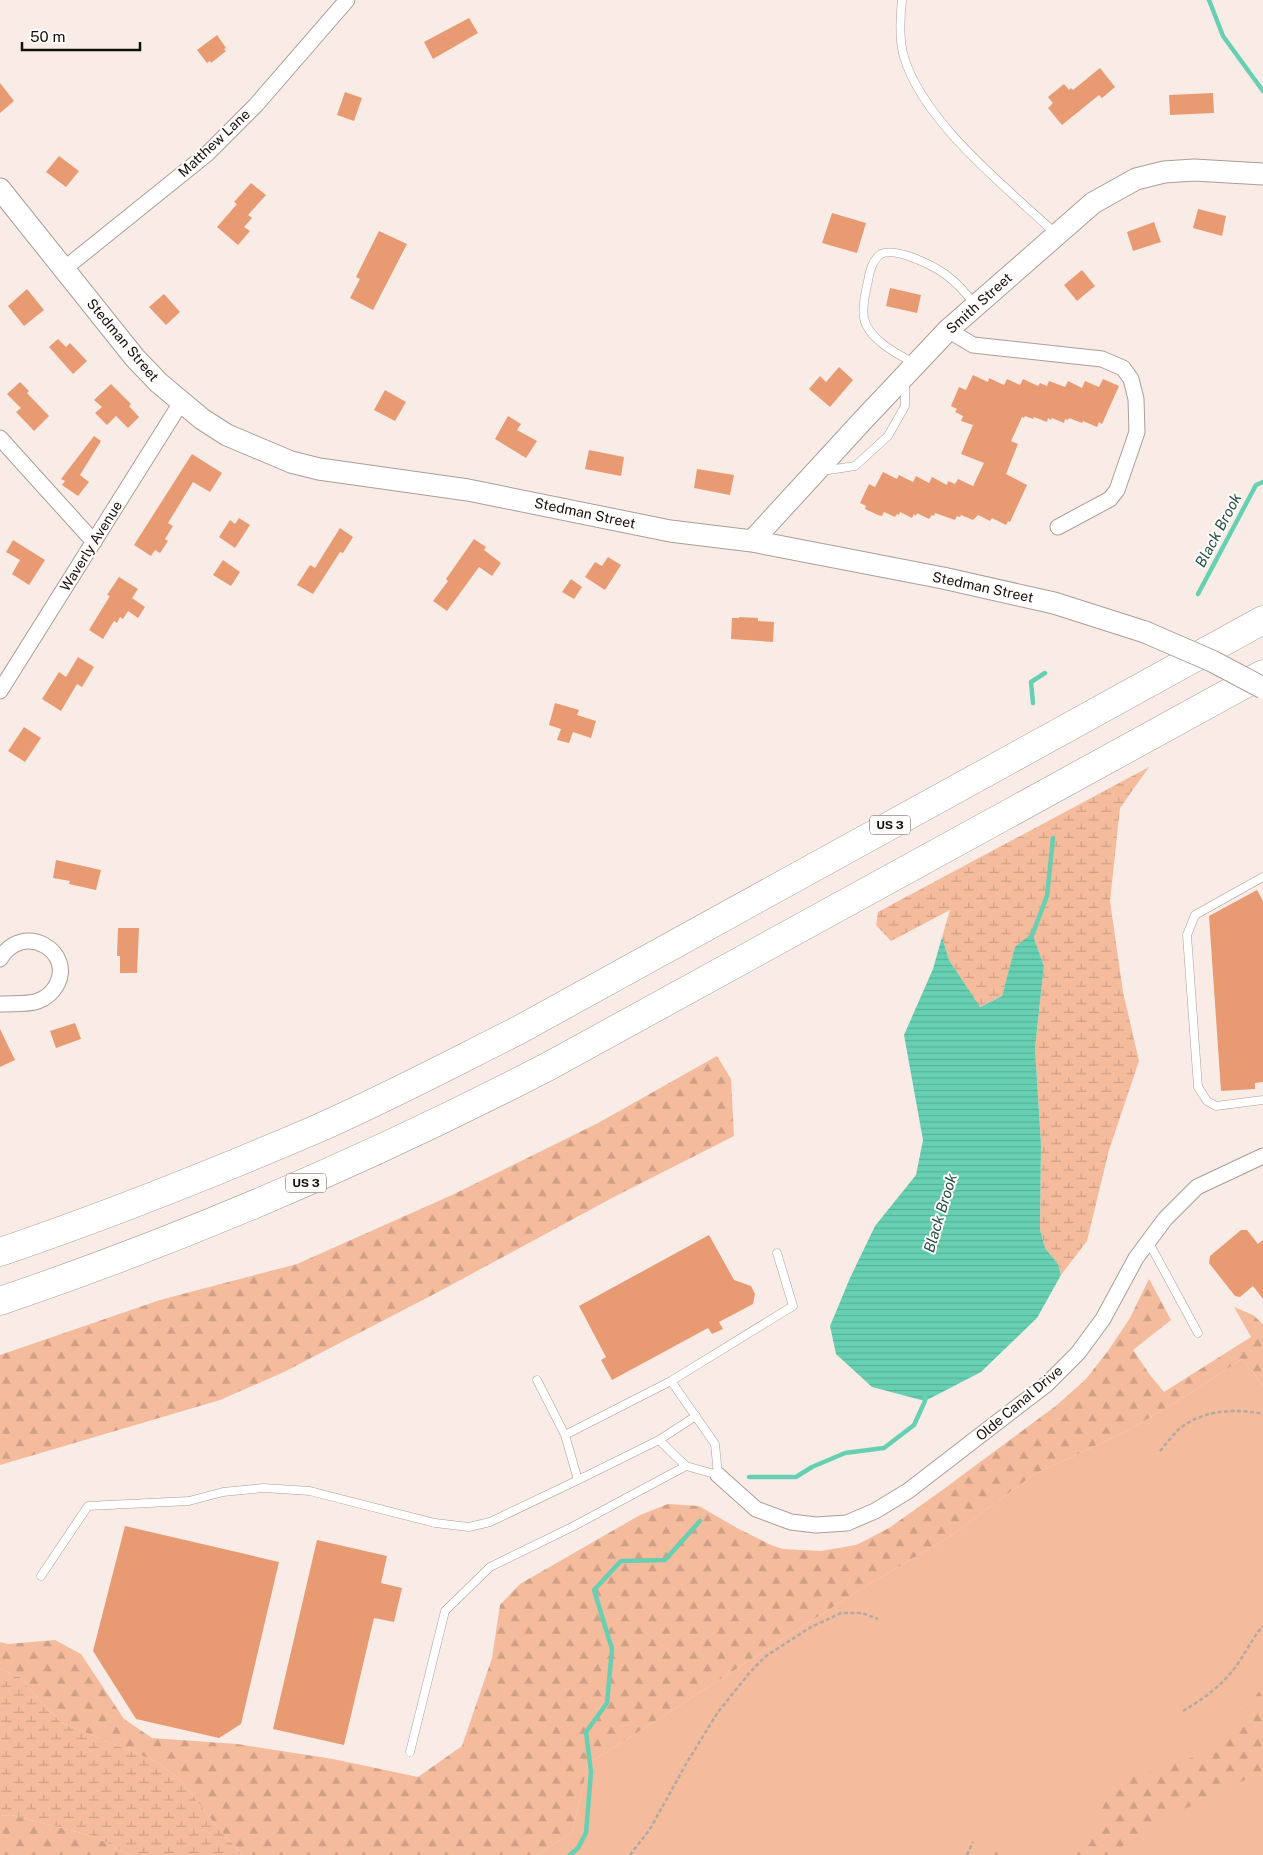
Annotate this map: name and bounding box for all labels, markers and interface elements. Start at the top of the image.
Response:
scale bar [22,20,140,52]
text: 50 m [30,28,65,45]
street label: Matthew Lane [175,106,253,180]
street label: Smith Street [943,269,1015,337]
street label: Stedman Street [84,295,162,385]
water label: Black Brook [1191,489,1245,570]
street label: Stedman Street [533,494,637,532]
street label: Waverly Avenue [57,498,125,594]
street label: Stedman Street [931,568,1035,606]
road number: US 3 [870,816,910,834]
water label: Black Brook [920,1171,960,1254]
road number: US 3 [286,1174,326,1192]
street label: Olde Canal Drive [973,1362,1066,1444]

